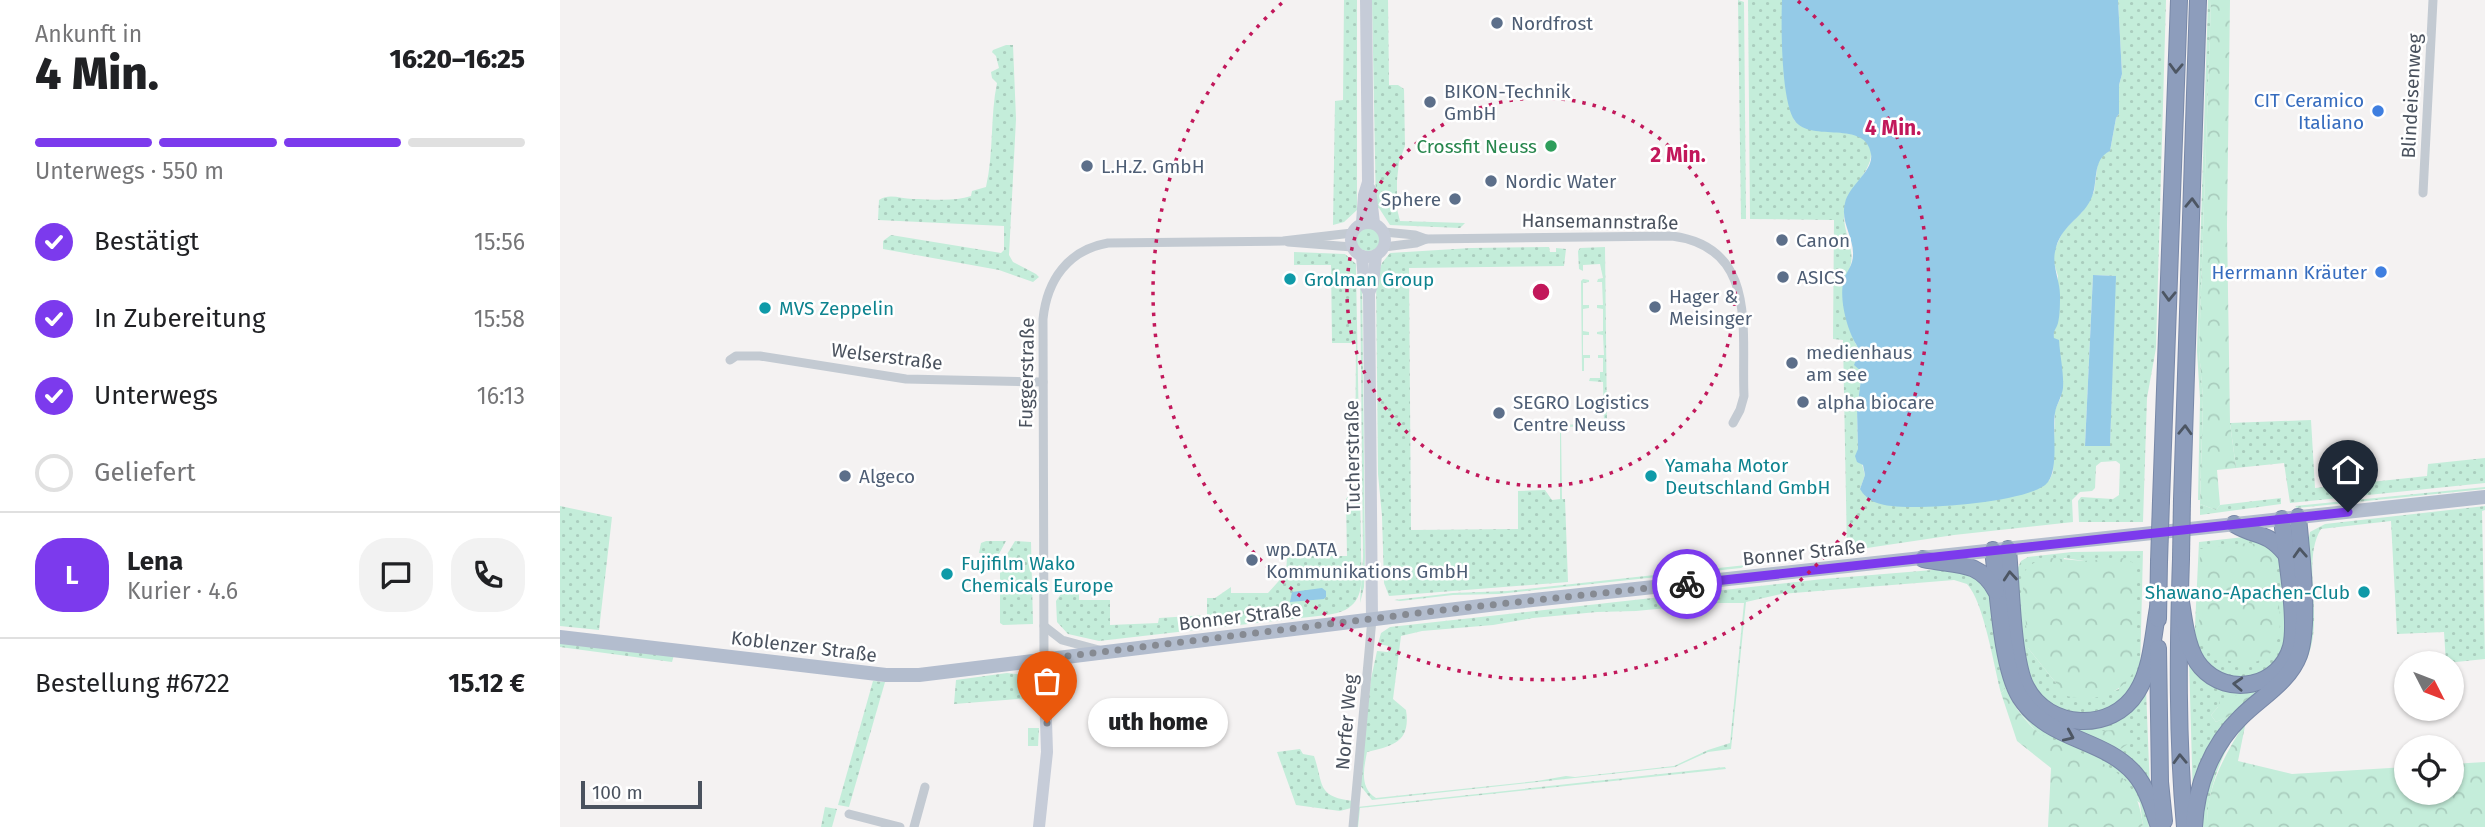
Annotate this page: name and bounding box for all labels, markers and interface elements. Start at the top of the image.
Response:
place label: Nordfrost [1511,12,1593,35]
marker: Nordfrost [1489,15,1505,31]
text: Ankunft in [35,20,142,48]
street label: Blindeisenweg [2397,33,2426,159]
text: 16:20–16:25 [390,44,525,75]
text: 4 Min. [35,46,159,101]
one-way arrow [2169,63,2184,74]
place label: BIKON-Technik GmbH [1444,80,1571,125]
place label: CIT Ceramico Italiano [2254,89,2364,134]
marker: BIKON-Technik GmbH [1422,94,1438,110]
marker: CIT Ceramico Italiano [2370,103,2386,119]
text: 4 Min. [1865,115,1921,141]
place label: Crossfit Neuss [1416,135,1537,158]
marker: Crossfit Neuss [1543,138,1559,154]
text: 2 Min. [1650,142,1706,168]
place label: L.H.Z. GmbH [1101,155,1205,178]
text: Unterwegs · 550 m [35,157,224,185]
marker: L.H.Z. GmbH [1079,158,1095,174]
place label: Nordic Water [1505,170,1617,193]
marker: Nordic Water [1483,173,1499,189]
place label: Sphere [1381,188,1441,211]
marker: Sphere [1447,191,1463,207]
one-way arrow [2185,197,2200,208]
street label: Hansemannstraße [1521,209,1679,234]
icon: check [35,223,73,261]
text: Bestätigt [94,226,199,257]
text: 15:56 [474,228,525,256]
place label: Canon [1796,229,1850,252]
marker: Canon [1774,232,1790,248]
place label: Herrmann Kräuter [2212,261,2368,284]
marker: Herrmann Kräuter [2373,264,2389,280]
place label: ASICS [1797,266,1845,289]
place label: Grolman Group [1304,268,1434,291]
marker: ASICS [1775,269,1791,285]
marker: Grolman Group [1282,271,1298,287]
centre of rings [1529,280,1553,304]
place label: Hager & Meisinger [1669,285,1753,330]
one-way arrow [2161,290,2176,301]
place label: MVS Zeppelin [779,297,894,320]
marker: Hager & Meisinger [1647,299,1663,315]
icon: check [35,300,73,338]
marker: MVS Zeppelin [757,300,773,316]
text: In Zubereitung [94,303,266,334]
text: 15:58 [474,305,525,333]
street label: Fuggerstraße [1014,317,1039,429]
street label: Welserstraße [830,338,944,375]
place label: medienhaus am see [1806,341,1912,386]
marker: medienhaus am see [1784,355,1800,371]
icon: check [35,377,73,415]
text: Unterwegs [94,380,218,411]
text: 16:13 [477,382,525,410]
place label: SEGRO Logistics Centre Neuss [1513,391,1649,436]
place label: alpha biocare [1817,391,1935,414]
marker: alpha biocare [1795,394,1811,410]
street label: Tucherstraße [1340,400,1365,512]
marker: SEGRO Logistics Centre Neuss [1491,405,1507,421]
one-way arrow [2177,425,2192,436]
pin [2318,440,2378,512]
icon: home [2329,451,2367,489]
place label: Yamaha Motor Deutschland GmbH [1665,454,1830,499]
text: Geliefert [94,457,196,488]
place label: Algeco [859,465,915,488]
marker: Algeco [837,468,853,484]
marker: Yamaha Motor Deutschland GmbH [1643,468,1659,484]
street label: Bonner Straße [1741,535,1867,570]
button: chat [359,538,433,612]
button: phone [451,538,525,612]
place label: wp.DATA Kommunikations GmbH [1266,538,1469,583]
text: Lena [127,546,183,577]
one-way arrow [2293,548,2308,559]
courier [1652,549,1722,619]
place label: Fujifilm Wako Chemicals Europe [961,552,1114,597]
marker: wp.DATA Kommunikations GmbH [1244,552,1260,568]
text: L [65,560,79,591]
icon: bike [1668,565,1706,603]
marker: Fujifilm Wako Chemicals Europe [939,566,955,582]
one-way arrow [2003,570,2018,581]
text: Kurier · 4.6 [127,577,238,605]
place label: Shawano-Apachen-Club [2145,581,2350,604]
marker: Shawano-Apachen-Club [2356,584,2372,600]
street label: Bonner Straße [1177,598,1303,635]
street label: Koblenzer Straße [730,626,878,667]
pin [1017,651,1077,723]
north arrow [2394,651,2464,721]
map controls [2394,651,2464,805]
icon: bag [1028,662,1066,700]
text: Bestellung #6722 [35,668,230,699]
text: 15.12 € [448,668,525,699]
street label: Norfer Weg [1331,673,1362,771]
one-way arrow [2232,676,2243,691]
callout: uth home [1089,698,1229,748]
text: uth home [1108,708,1208,736]
one-way arrow [2061,728,2074,742]
button: locate [2394,735,2464,805]
one-way arrow [2173,753,2188,764]
scale bar [581,778,702,810]
text: 100 m [592,781,643,804]

